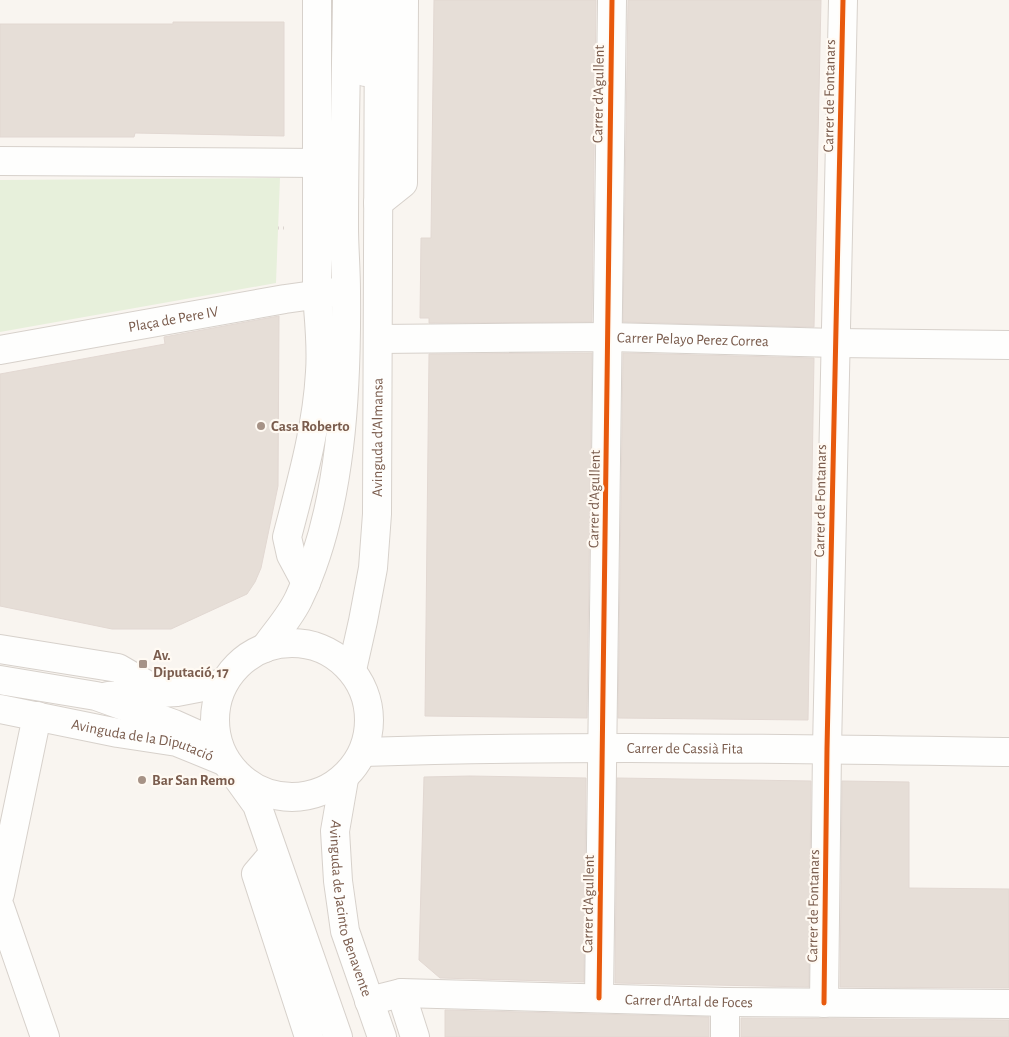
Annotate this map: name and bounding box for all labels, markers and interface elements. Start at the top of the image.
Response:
street label: Carrer de Fontanars [821,39,838,153]
street label: Carrer d'Agullent [590,45,607,143]
street label: Plaça de Pere IV [127,304,220,335]
street label: Carrer Pelayo Perez Correa [617,330,769,349]
street label: Avinguda d'Almansa [370,378,386,497]
place label: Casa Roberto [271,419,350,434]
marker: Casa Roberto [255,420,267,432]
street label: Carrer de Fontanars [812,444,829,558]
street label: Carrer d'Agullent [586,450,603,548]
place label: Av. Diputació, 17 [153,648,229,680]
marker: Av. Diputació, 17 [137,658,149,670]
street label: Avinguda de la Diputació [70,717,216,764]
street label: Carrer de Cassià Fita [627,741,743,757]
place label: Bar San Remo [152,773,235,788]
marker: Bar San Remo [136,774,148,786]
street label: Avinguda de Jacinto Benavente [327,819,374,999]
street label: Carrer de Fontanars [805,849,822,963]
street label: Carrer d'Agullent [580,855,597,953]
street label: Carrer d'Artal de Foces [625,992,753,1010]

